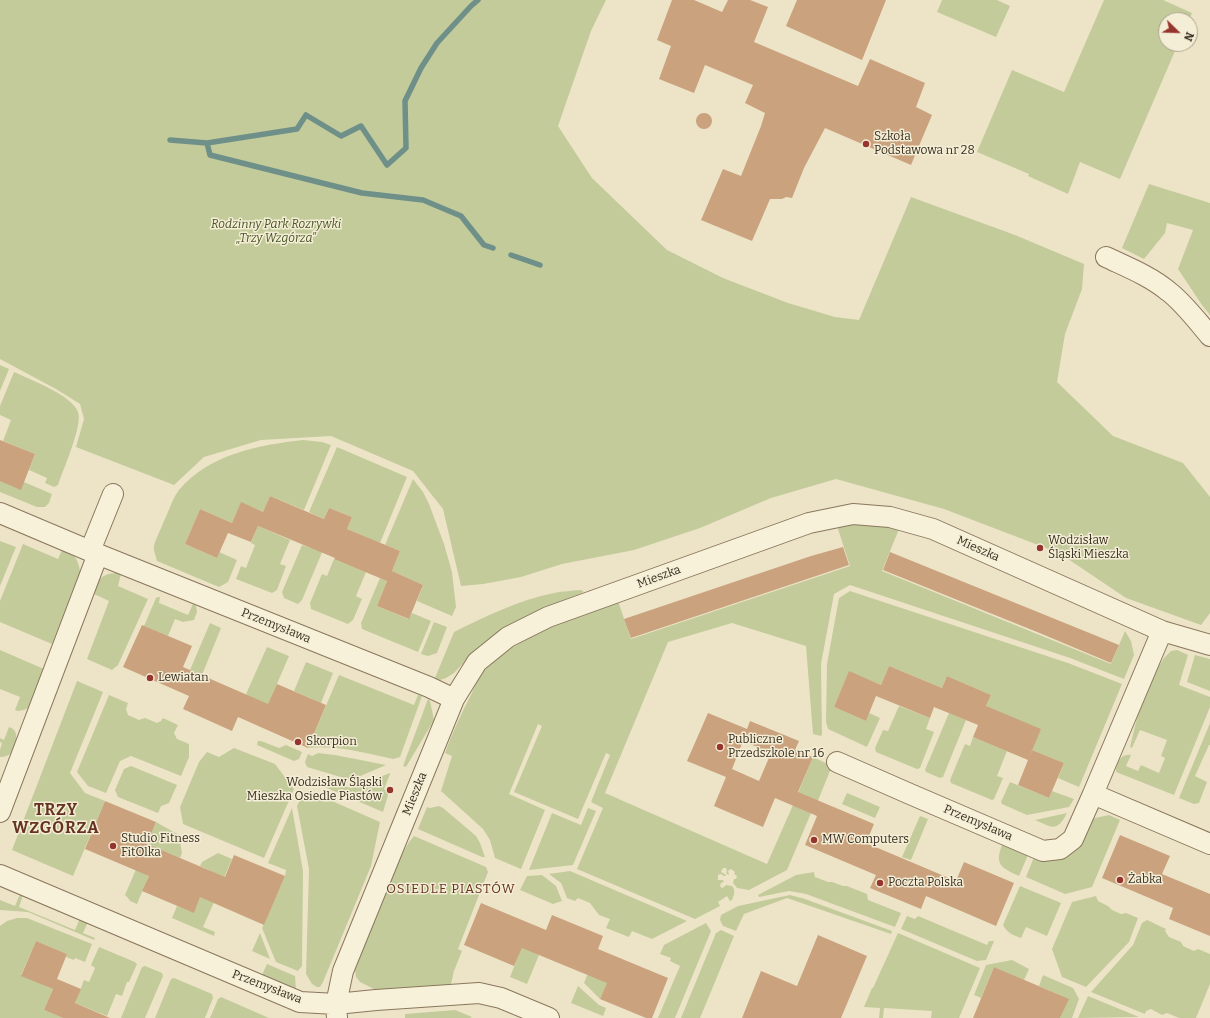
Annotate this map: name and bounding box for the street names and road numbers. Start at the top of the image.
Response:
street label: Mieszka [954,533,1002,565]
street label: Mieszka [635,562,683,592]
street label: Przemysława [239,606,313,646]
street label: Mieszka [400,770,430,818]
street label: Przemysława [941,802,1015,844]
street label: Przemysława [230,967,304,1007]

